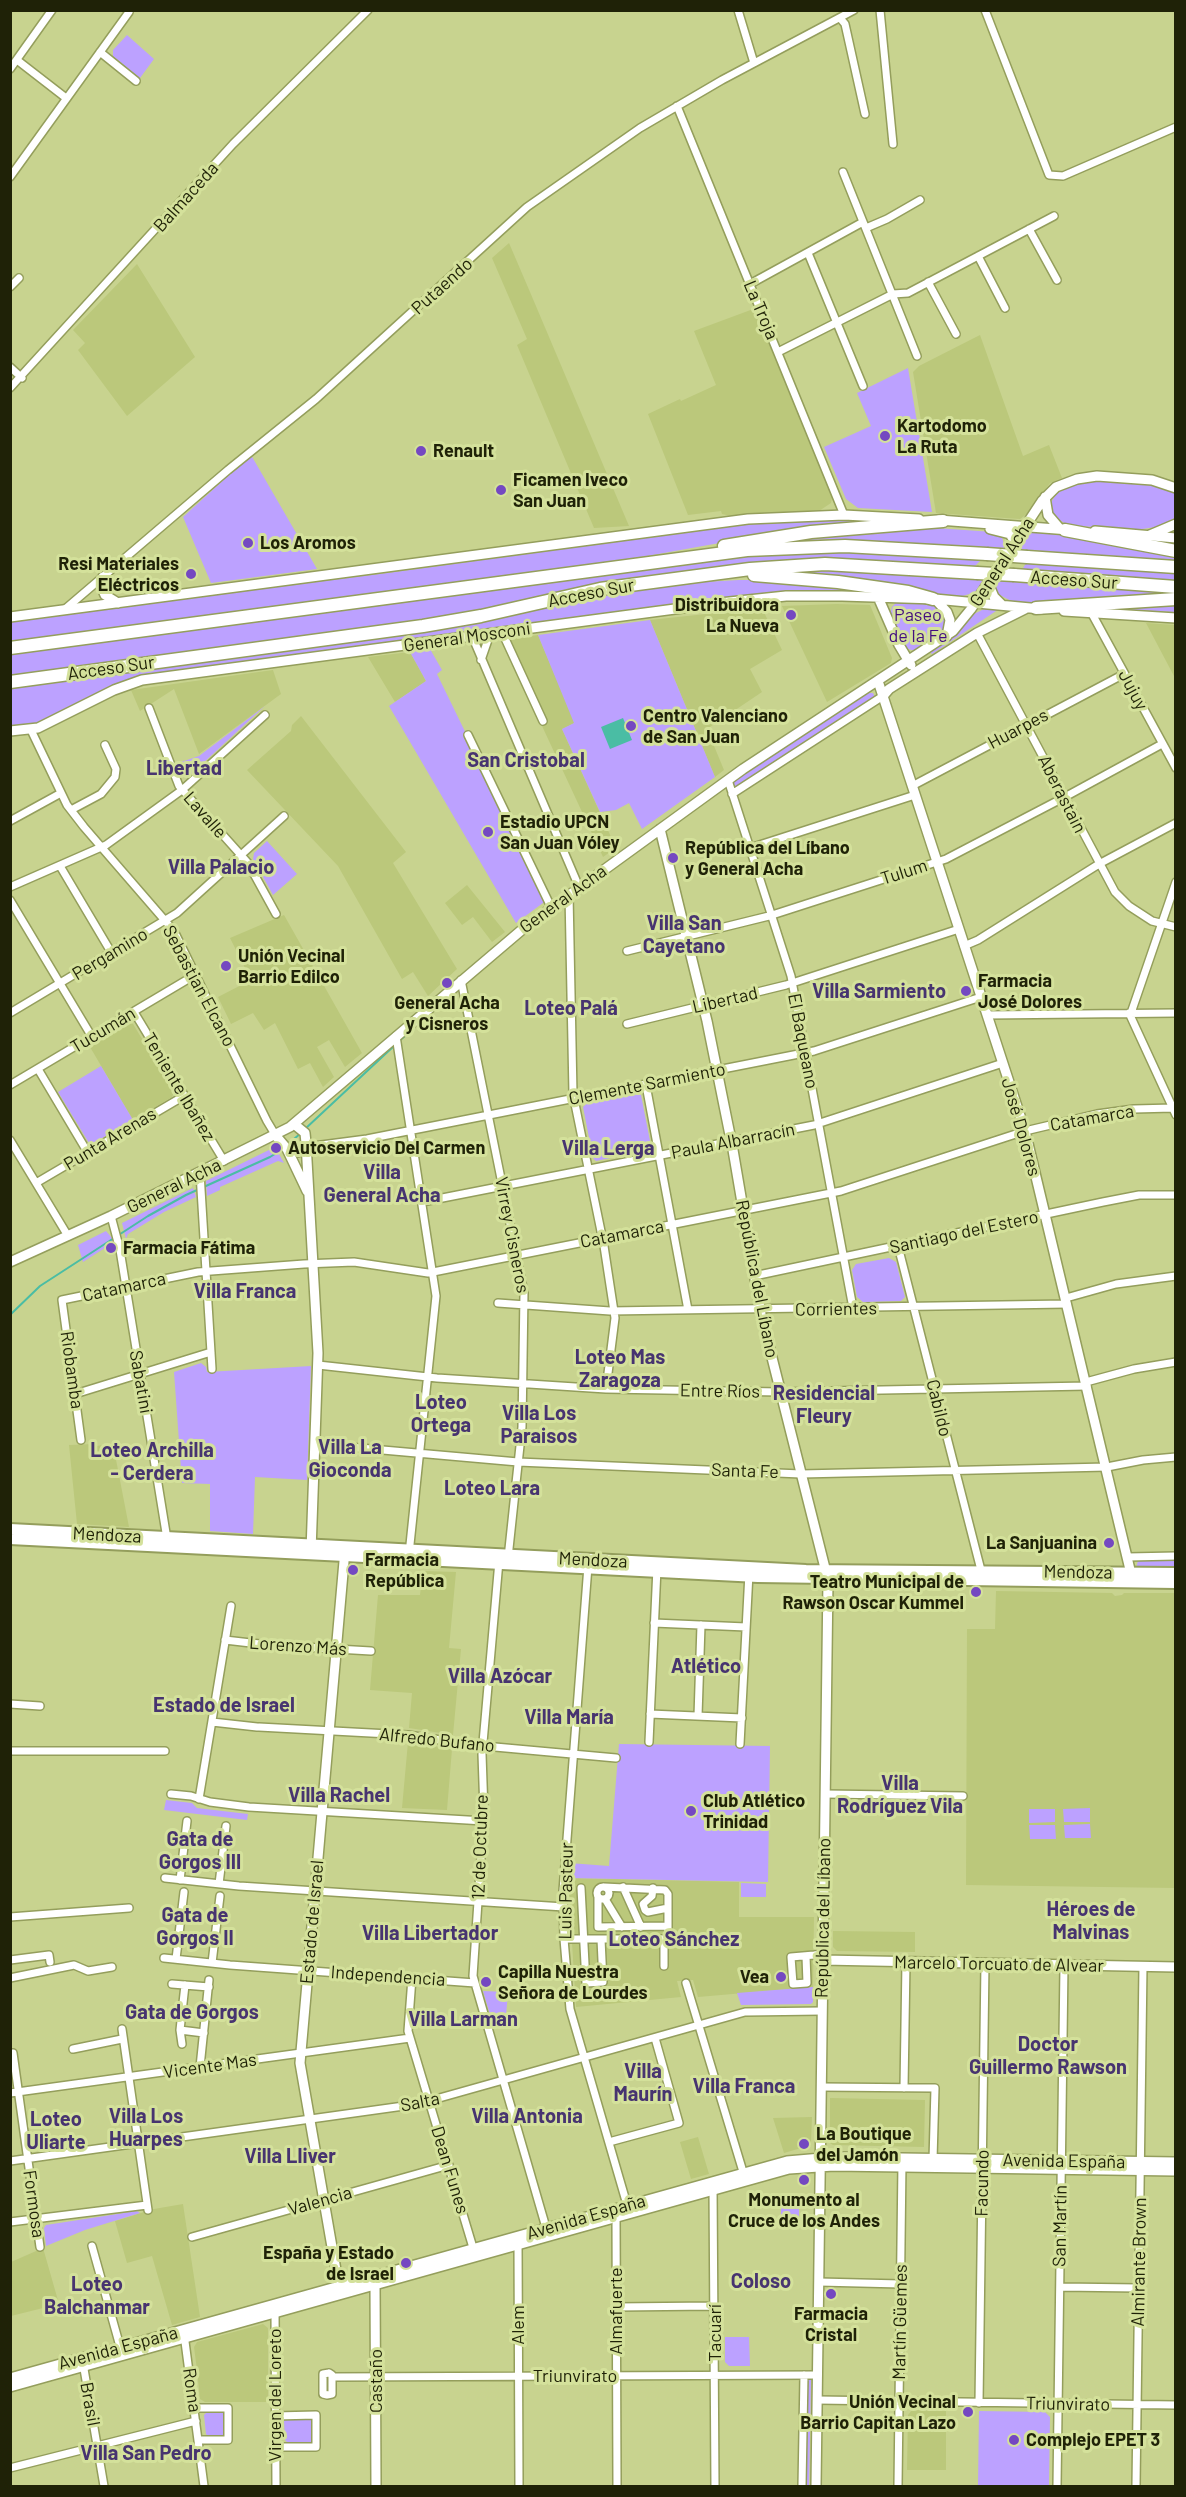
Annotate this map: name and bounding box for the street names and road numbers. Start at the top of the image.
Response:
street label: Balmaceda [149,158,223,236]
street label: Putaendo [407,253,477,319]
street label: La Troja [739,277,783,343]
street label: General Acha [965,513,1039,611]
street label: Acceso Sur [1030,566,1118,594]
street label: Acceso Sur [546,574,636,612]
street label: General Mosconi [402,617,532,657]
street label: Acceso Sur [66,651,156,685]
street label: Jujuy [1114,666,1152,714]
street label: Huarpes [984,704,1052,754]
street label: Aberastain [1033,751,1091,837]
street label: Lavalle [179,787,231,843]
street label: Tulum [878,854,930,890]
street label: General Acha [515,860,611,938]
street label: Sebastian Elcano [158,922,240,1050]
street label: Pergamino [68,923,152,985]
street label: Libertad [690,982,760,1018]
street label: El Baqueano [783,991,823,1091]
street label: Tucumán [67,1002,139,1058]
street label: Teniente Ibañez [138,1029,220,1145]
street label: Clemente Sarmiento [567,1058,727,1110]
street label: José Dolores [997,1075,1045,1179]
street label: Catamarca [1048,1100,1136,1136]
street label: Punta Arenas [60,1103,160,1175]
street label: Paula Albarracín [669,1118,797,1164]
street label: General Acha [123,1154,225,1218]
street label: Virrey Cisneros [490,1175,534,1295]
street label: República del Líbano [731,1198,783,1360]
street label: Santiago del Estero [888,1206,1040,1258]
street label: Catamarca [578,1215,666,1253]
street label: Catamarca [80,1268,168,1306]
street label: Corrientes [795,1297,877,1321]
street label: Riobamba [56,1330,88,1410]
street label: Sabatini [125,1349,157,1415]
street label: Cabildo [921,1377,957,1439]
street label: Entre Ríos [680,1380,760,1402]
street label: Santa Fe [711,1459,779,1483]
street label: Mendoza [72,1522,142,1548]
street label: Mendoza [558,1547,628,1573]
street label: Mendoza [1043,1561,1113,1583]
street label: Lorenzo Más [248,1632,348,1660]
street label: Alfredo Bufano [378,1723,496,1757]
street label: 12 de Octubre [467,1794,493,1900]
street label: República del Líbano [811,1838,835,1998]
street label: Luis Pasteur [554,1842,578,1940]
street label: Estado de Israel [296,1859,328,1985]
street label: Marcelo Torcuato de Alvear [894,1951,1104,1977]
street label: Independencia [330,1961,446,1991]
street label: Vicente Mas [162,2049,258,2083]
street label: Salta [399,2088,441,2116]
street label: Dean Funes [426,2124,474,2216]
street label: Facundo [971,2149,993,2217]
street label: Avenida España [1002,2149,1126,2173]
street label: Formosa [19,2169,49,2239]
street label: Valencia [286,2182,354,2220]
street label: San Martín [1048,2185,1072,2267]
street label: Avenida España [524,2190,648,2244]
street label: Almirante Brown [1127,2197,1151,2327]
street label: Martín Güemes [888,2264,912,2380]
street label: Almafuerte [605,2267,627,2355]
street label: Tacuarí [704,2304,726,2362]
street label: Alem [507,2305,529,2345]
street label: Avenida España [56,2322,180,2374]
street label: Virgen del Loreto [264,2328,286,2462]
street label: Castaño [365,2349,387,2413]
street label: Triunvirato [533,2365,617,2387]
street label: Roma [178,2366,206,2414]
street label: Brasil [76,2380,104,2428]
street label: Triunvirato [1026,2392,1110,2416]

